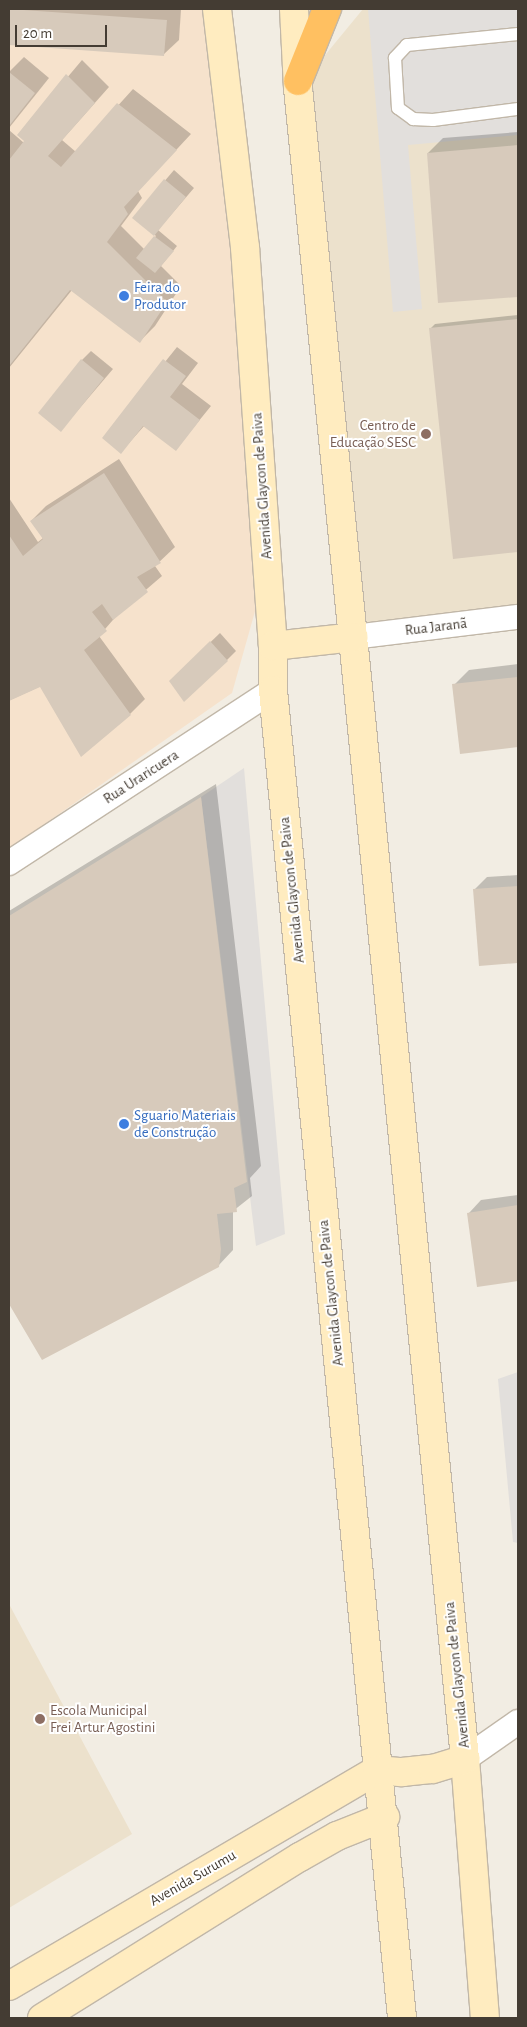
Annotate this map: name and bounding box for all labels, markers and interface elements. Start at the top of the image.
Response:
scale bar [18,15,110,47]
text: 20 m [23,26,52,41]
place label: Feira do Produtor [134,278,186,313]
marker: Feira do Produtor [118,290,130,302]
street label: Avenida Glaycon de Paiva [248,412,276,560]
place label: Centro de Educação SESC [330,416,416,451]
marker: Centro de Educação SESC [420,428,432,440]
street label: Rua Jaranã [404,614,468,640]
street label: Rua Uraricuera [100,746,182,808]
street label: Avenida Glaycon de Paiva [275,816,309,964]
place label: Sguario Materiais de Construção [134,1106,236,1141]
marker: Sguario Materiais de Construção [118,1118,130,1130]
street label: Avenida Glaycon de Paiva [314,1219,348,1367]
street label: Avenida Glaycon de Paiva [440,1601,474,1749]
place label: Escola Municipal Frei Artur Agostini [50,1701,155,1736]
marker: Escola Municipal Frei Artur Agostini [34,1713,46,1725]
street label: Avenida Surumu [147,1846,239,1910]

